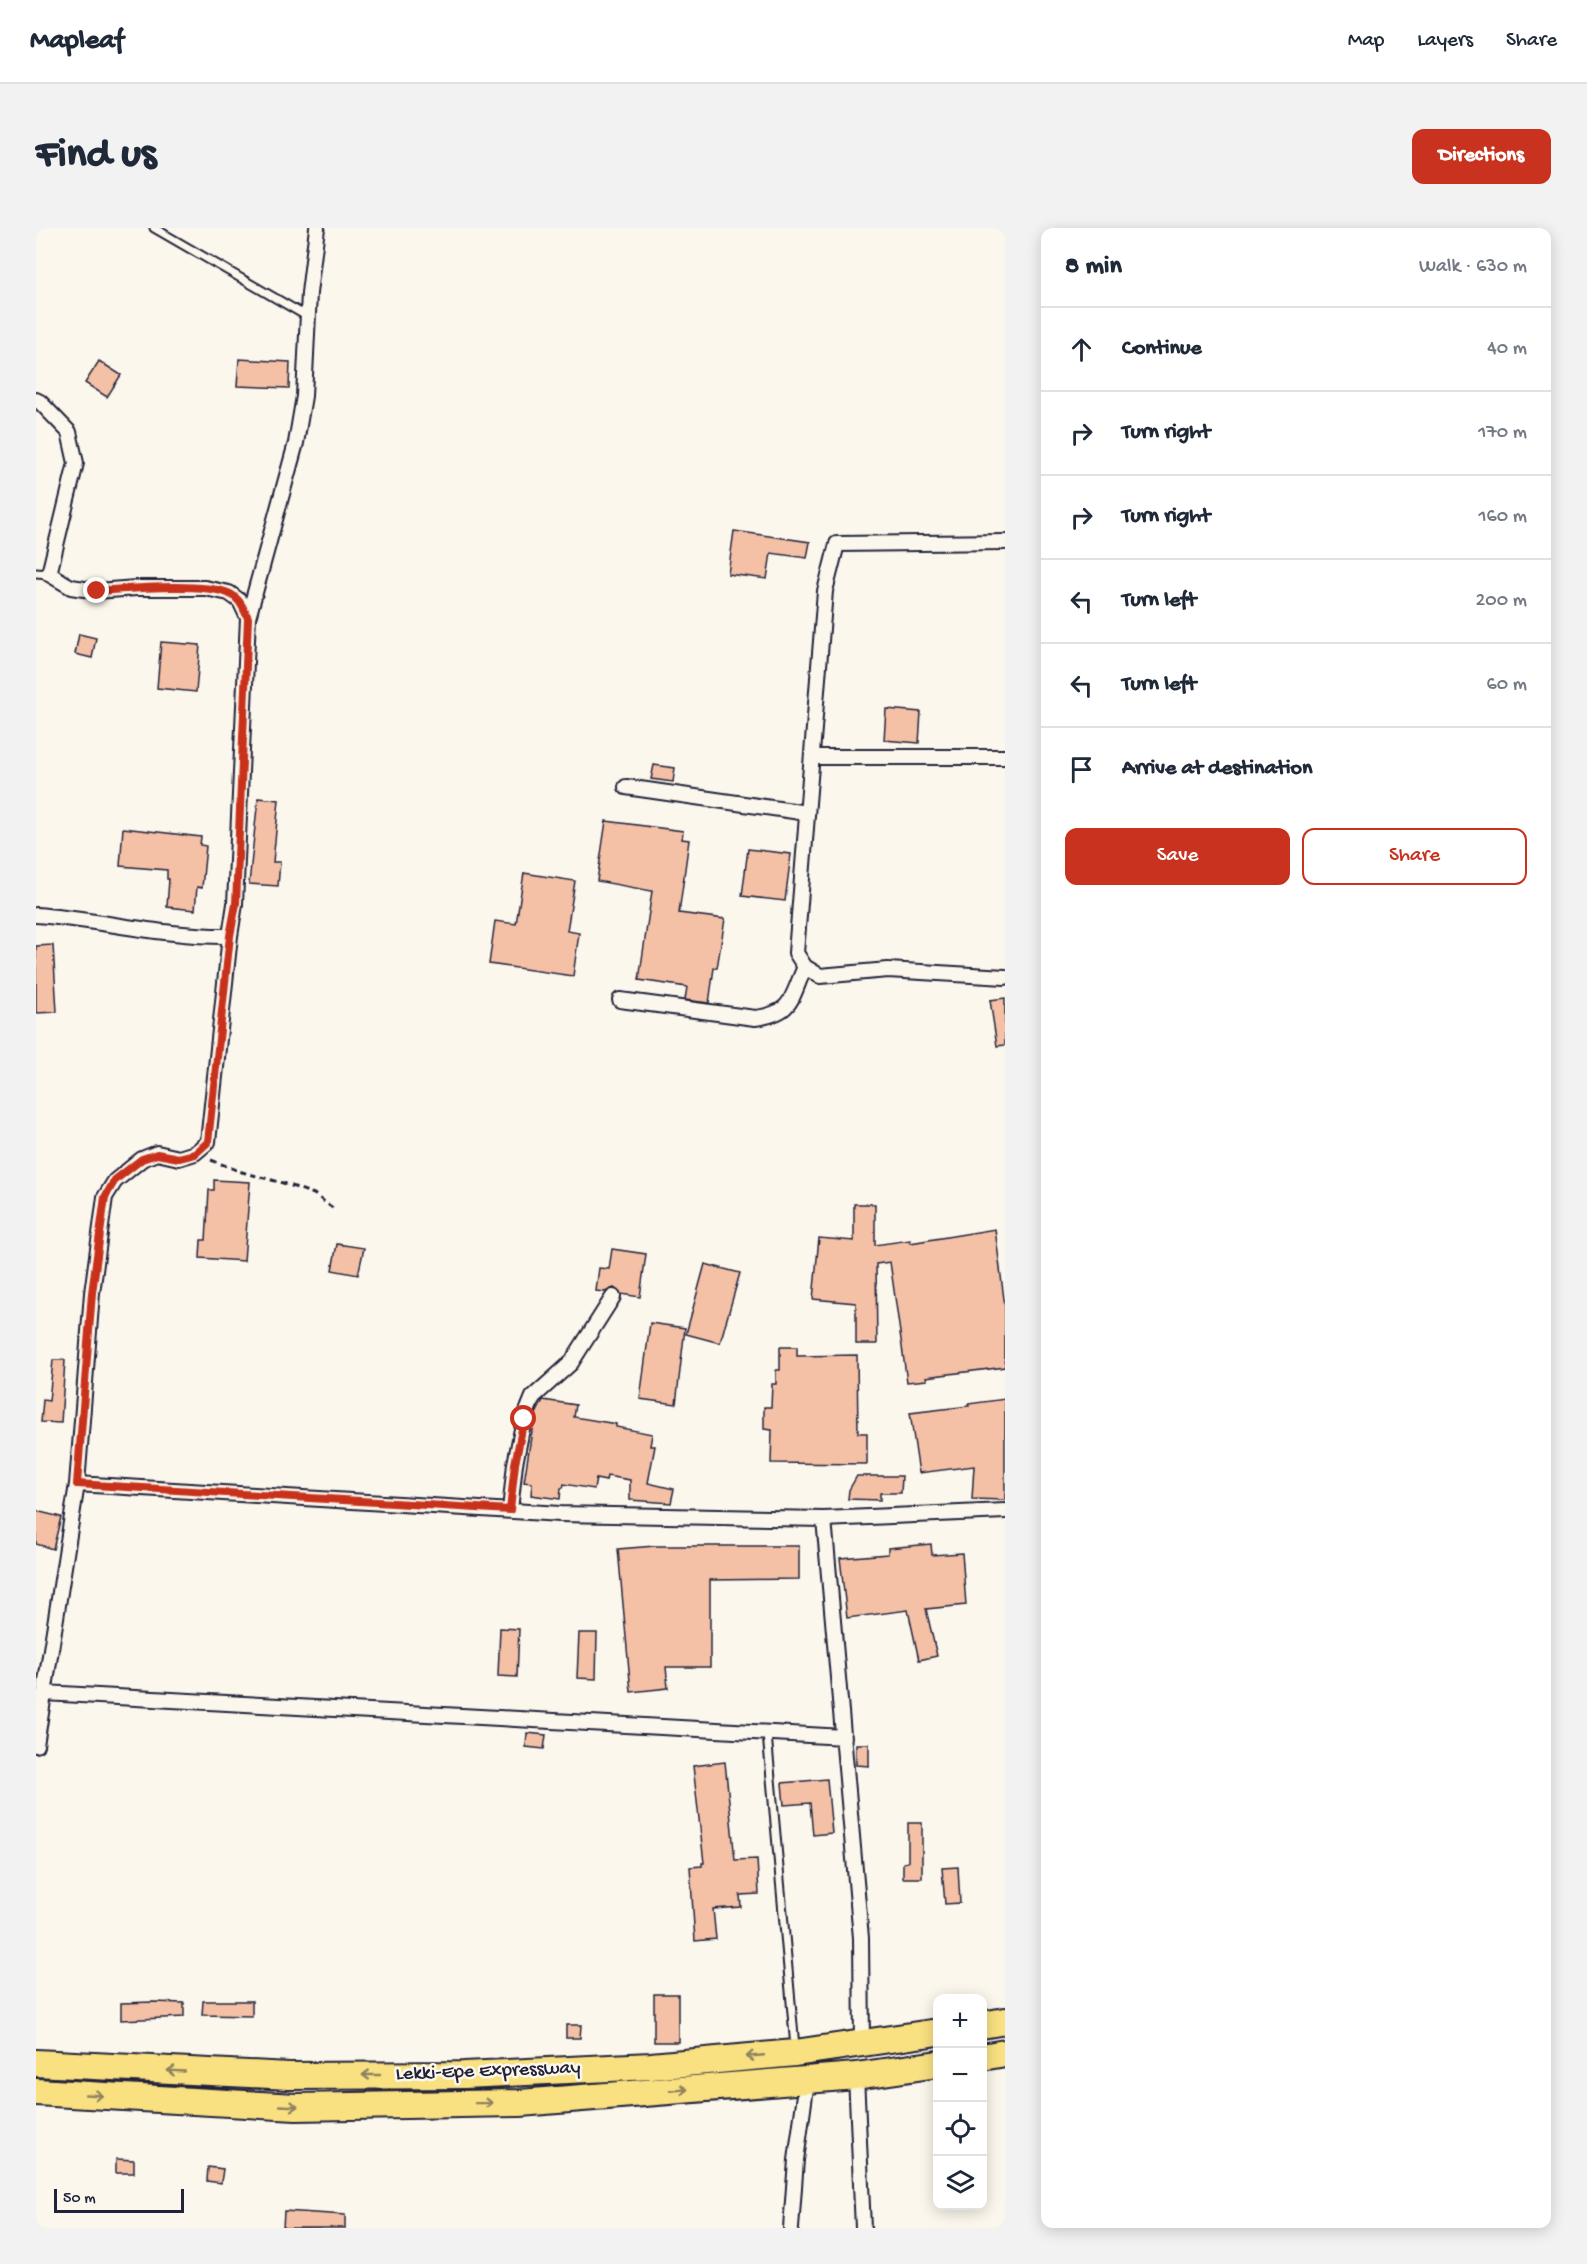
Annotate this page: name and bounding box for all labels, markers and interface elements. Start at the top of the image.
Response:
text: Mapleaf [30,25,124,58]
text: Map [1348,29,1384,54]
text: Layers [1417,29,1473,54]
text: Share [1506,29,1557,54]
button: Directions [1412,129,1551,184]
text: Find us [36,132,156,181]
text: 8 min [1065,252,1122,283]
text: Walk · 630 m [1419,256,1527,279]
icon: ahead [1065,333,1098,366]
text: Continue [1122,336,1202,362]
text: 40 m [1487,338,1527,361]
icon: right [1065,417,1098,450]
text: Turn right [1122,420,1210,446]
text: 170 m [1478,422,1527,445]
icon: right [1065,501,1098,534]
text: Turn right [1122,504,1210,530]
text: 160 m [1478,506,1527,529]
route end [83,577,109,603]
icon: left [1065,585,1098,618]
text: Turn left [1122,588,1196,614]
text: 200 m [1476,590,1527,613]
icon: left [1065,669,1098,702]
text: Turn left [1122,672,1196,698]
text: 60 m [1487,674,1527,697]
icon: arrive [1065,753,1098,786]
text: Arrive at destination [1122,756,1312,782]
button: Save [1065,828,1290,885]
button: Share [1302,828,1527,885]
route start [510,1405,536,1431]
map controls [933,1994,987,2210]
button: + [933,1994,987,2048]
button: − [933,2048,987,2102]
one-way arrow [745,2051,765,2062]
street label: Lekki-Epe Expressway [395,2057,581,2087]
one-way arrow [167,2065,187,2076]
one-way arrow [362,2069,382,2081]
one-way arrow [668,2084,688,2095]
one-way arrow [84,2090,104,2101]
one-way arrow [474,2098,494,2109]
one-way arrow [279,2101,299,2112]
button: locate [933,2102,987,2156]
button: layers [933,2156,987,2210]
scale bar [54,2186,184,2214]
text: 50 m [63,2190,96,2209]

